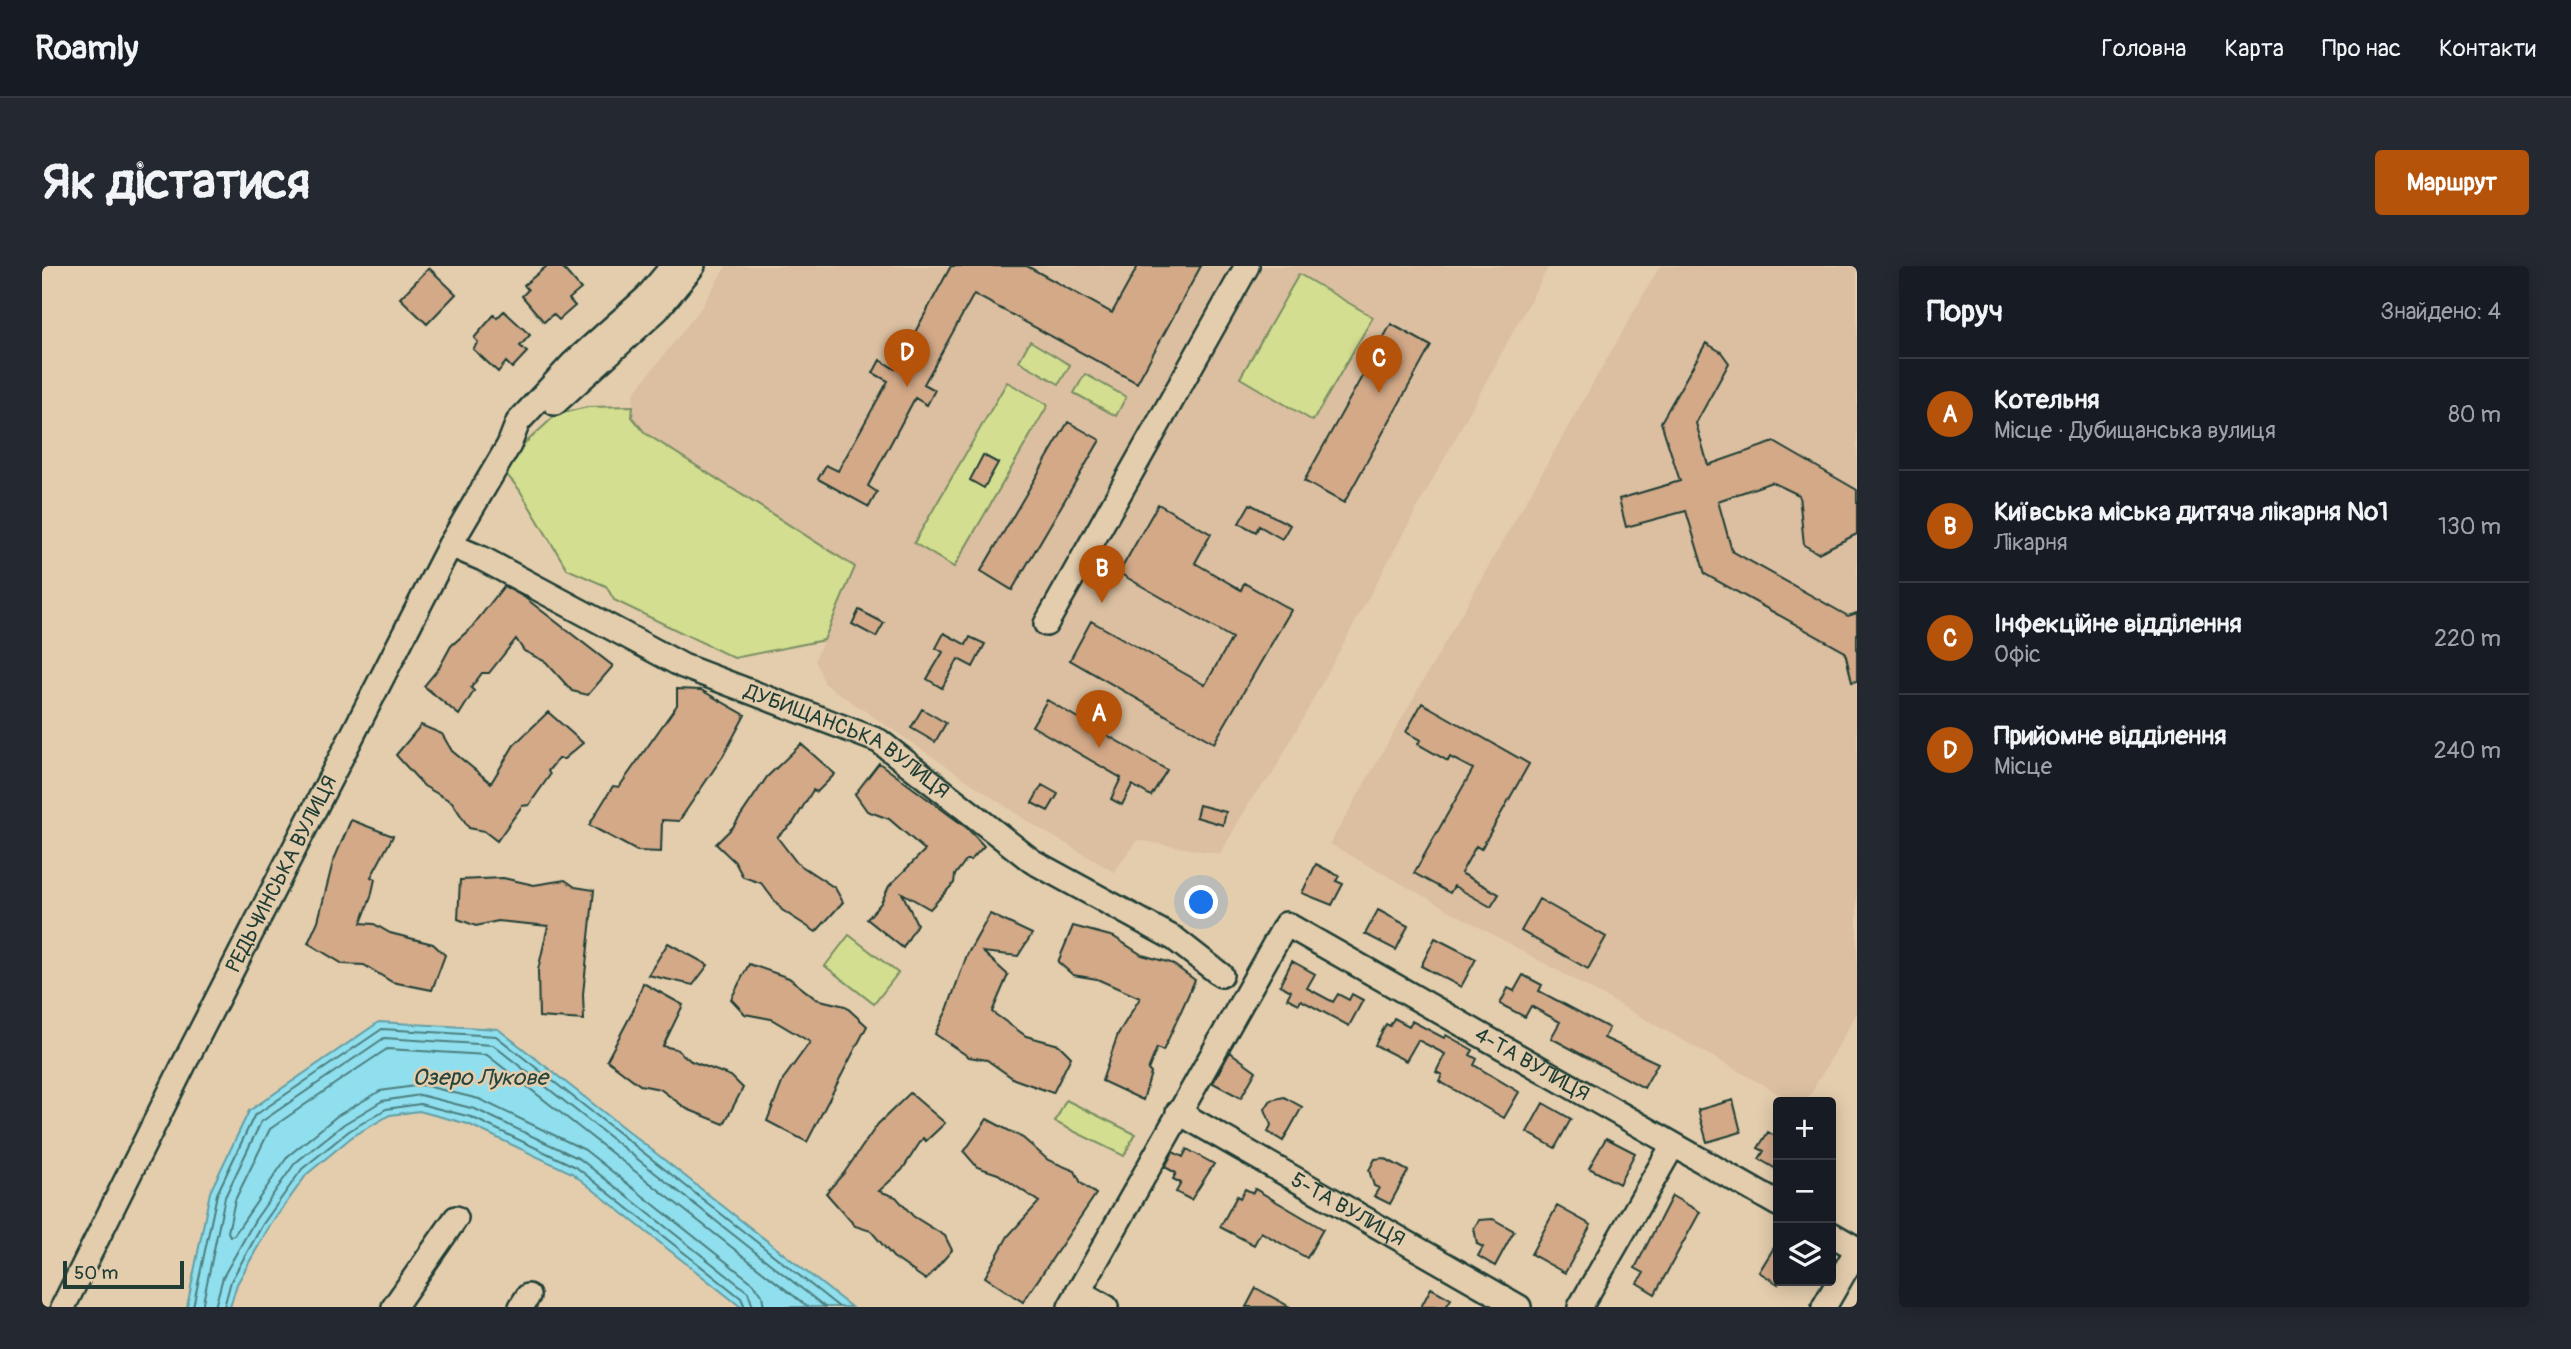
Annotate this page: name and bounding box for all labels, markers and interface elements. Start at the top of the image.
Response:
text: Roamly [35,28,138,69]
text: Головна [2102,34,2186,63]
text: Карта [2224,34,2284,63]
text: Про нас [2322,34,2401,63]
text: Контакти [2439,34,2536,63]
button: Маршрут [2375,150,2529,215]
text: Як дістатися [42,152,310,213]
text: Поруч [1927,293,2003,330]
text: Знайдено: 4 [2381,297,2501,326]
pin: D [884,329,930,387]
pin: C [1356,335,1402,393]
text: Котельня [1994,384,2100,416]
text: A [1943,400,1957,429]
text: 80 m [2448,400,2501,429]
text: Місце · Дубищанська вулиця [1994,416,2276,445]
text: Київська міська дитяча лікарня №1 [1994,496,2388,528]
text: B [1943,512,1957,541]
text: 130 m [2438,512,2501,541]
text: Лікарня [1994,528,2068,557]
pin: B [1079,545,1125,603]
text: Інфекційне відділення [1994,608,2242,640]
text: C [1943,624,1957,653]
text: 220 m [2434,624,2501,653]
text: Офіс [1994,640,2041,669]
street label: ДУБИЩАНСЬКА ВУЛИЦЯ [740,677,955,805]
pin: A [1076,690,1122,748]
text: Прийомне відділення [1994,720,2226,752]
text: D [1943,736,1957,765]
text: 240 m [2434,736,2501,765]
text: Місце [1994,752,2052,781]
street label: РЕДЬЧИНСЬКА ВУЛИЦЯ [220,771,343,977]
your location [1184,885,1218,919]
street label: 4-ТА ВУЛИЦЯ [1470,1021,1594,1107]
water label: Озеро Лукове [412,1063,551,1092]
map controls [1773,1097,1836,1286]
button: + [1773,1097,1836,1160]
button: − [1773,1160,1836,1223]
street label: 5-ТА ВУЛИЦЯ [1286,1166,1410,1253]
button: layers [1773,1223,1836,1286]
scale bar [63,1258,184,1290]
text: 50 m [74,1261,118,1285]

